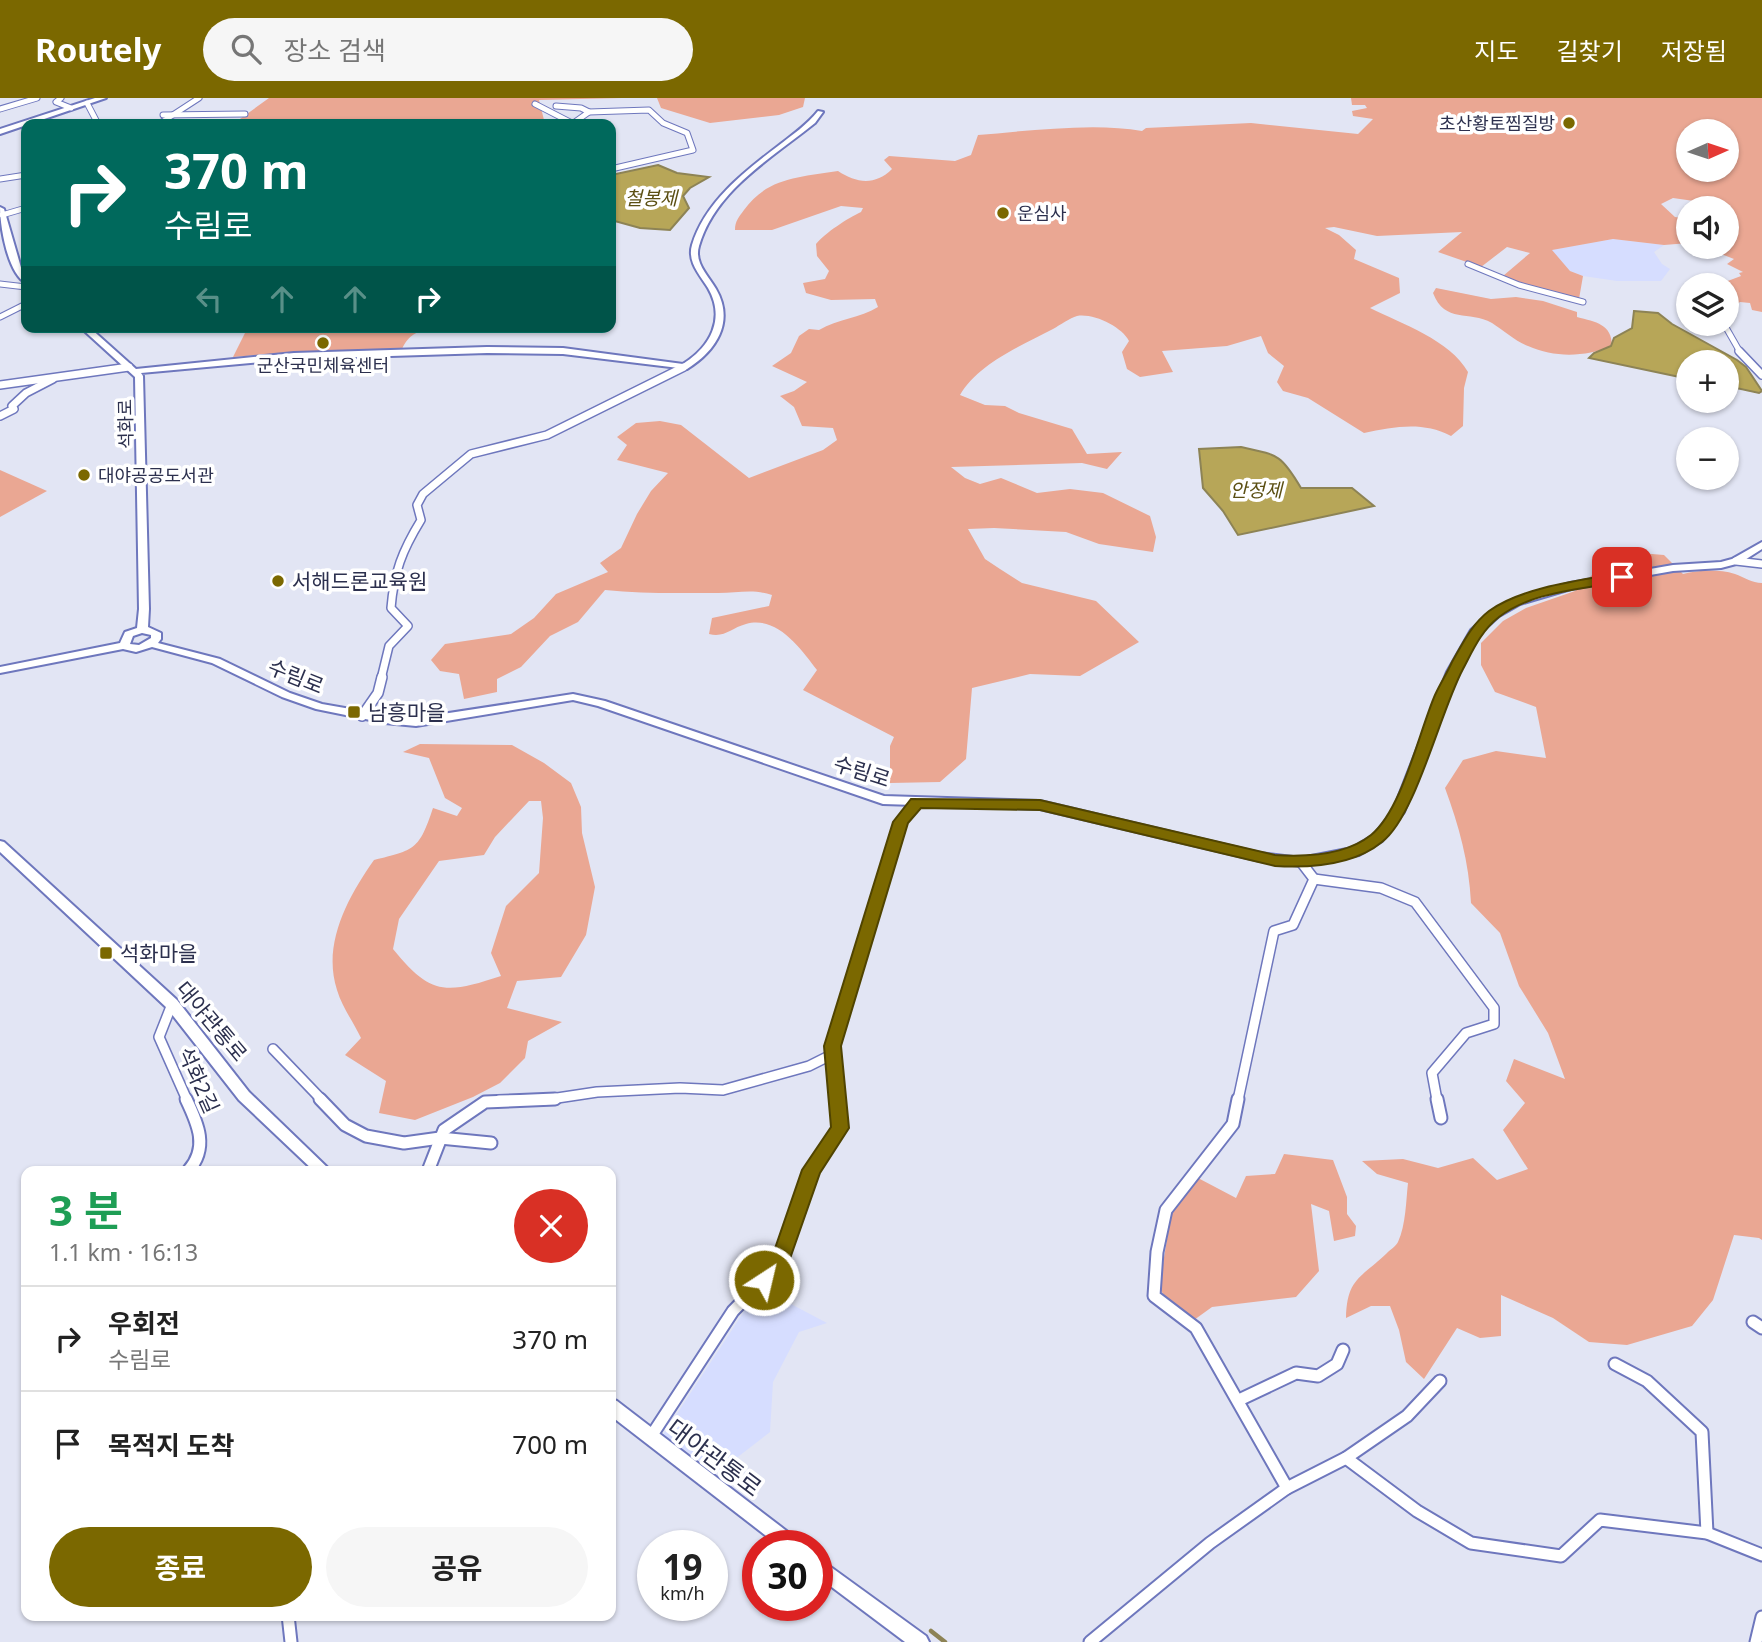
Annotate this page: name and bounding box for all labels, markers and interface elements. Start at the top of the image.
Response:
search box [203,18,693,81]
text: Routely [35,27,161,72]
icon: search [227,30,265,68]
text: 장소 검색 [283,32,386,68]
text: 지도 [1474,34,1519,67]
text: 길찾기 [1557,34,1623,67]
text: 저장됨 [1661,34,1727,67]
place label: 초산황토찜질방 [1439,111,1555,135]
marker: 초산황토찜질방 [1561,115,1577,131]
north arrow [1676,119,1740,182]
map controls [1676,119,1739,490]
text: 370 m [164,137,309,203]
icon: right [49,147,140,238]
water label: 철봉제 [625,185,680,211]
button: sound [1676,196,1739,259]
place label: 운심사 [1017,201,1067,225]
text: 수림로 [164,203,252,246]
marker: 운심사 [995,205,1011,221]
button: layers [1676,273,1739,336]
icon: left [190,280,228,318]
icon: ahead [263,280,301,318]
icon: ahead [336,280,374,318]
icon: right [409,280,447,318]
marker: 군산국민체육센터 [315,335,331,351]
button: + [1676,350,1739,413]
place label: 군산국민체육센터 [257,353,389,377]
street label: 석화로 [113,399,137,449]
button: − [1676,427,1739,490]
place label: 대야공공도서관 [98,463,214,487]
marker: 대야공공도서관 [76,467,92,483]
water label: 안정제 [1230,477,1285,503]
pin [1592,547,1652,607]
icon: arrive [1603,558,1641,596]
place label: 서해드론교육원 [292,567,427,595]
marker: 서해드론교육원 [270,573,286,589]
street label: 수림로 [264,652,328,700]
place label: 남흥마을 [368,698,445,726]
marker: 남흥마을 [346,704,362,720]
street label: 수림로 [830,749,894,793]
place label: 석화마을 [120,939,197,967]
marker: 석화마을 [98,945,114,961]
street label: 대야관통로 [170,975,254,1067]
street label: 석화2길 [172,1042,226,1118]
text: 3 분 [49,1181,123,1238]
button: close [514,1189,588,1263]
text: 1.1 km · 16:13 [49,1236,198,1268]
position arrow [727,1243,801,1317]
text: 우회전 [108,1305,180,1341]
icon: right [49,1320,87,1358]
text: 370 m [512,1321,588,1357]
text: 수림로 [108,1343,171,1375]
street label: 대야관통로 [661,1411,769,1503]
icon: arrive [49,1425,87,1463]
text: 700 m [512,1426,588,1462]
text: 목적지 도착 [108,1427,234,1463]
button: 종료 [49,1527,312,1607]
button: 공유 [326,1527,588,1607]
speed limit sign: 30 [742,1530,833,1621]
text: 19 [662,1543,703,1590]
text: km/h [660,1581,705,1605]

